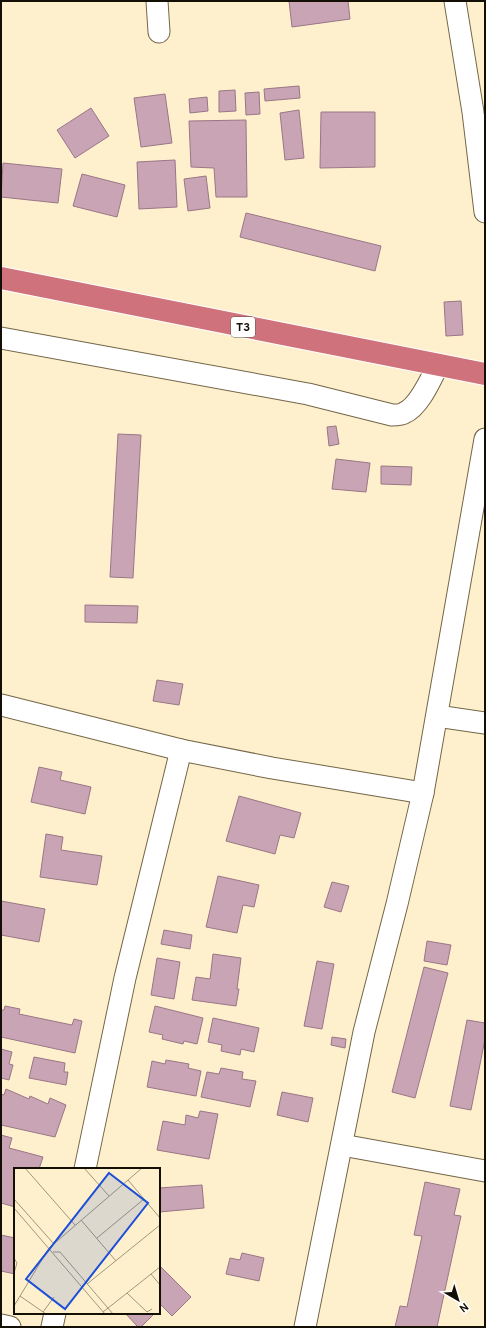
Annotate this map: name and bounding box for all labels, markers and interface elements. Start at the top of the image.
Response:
road number: T3 [231,317,255,337]
inset map [14,1168,160,1314]
north arrow [438,1280,478,1320]
text: N [456,1299,471,1315]

